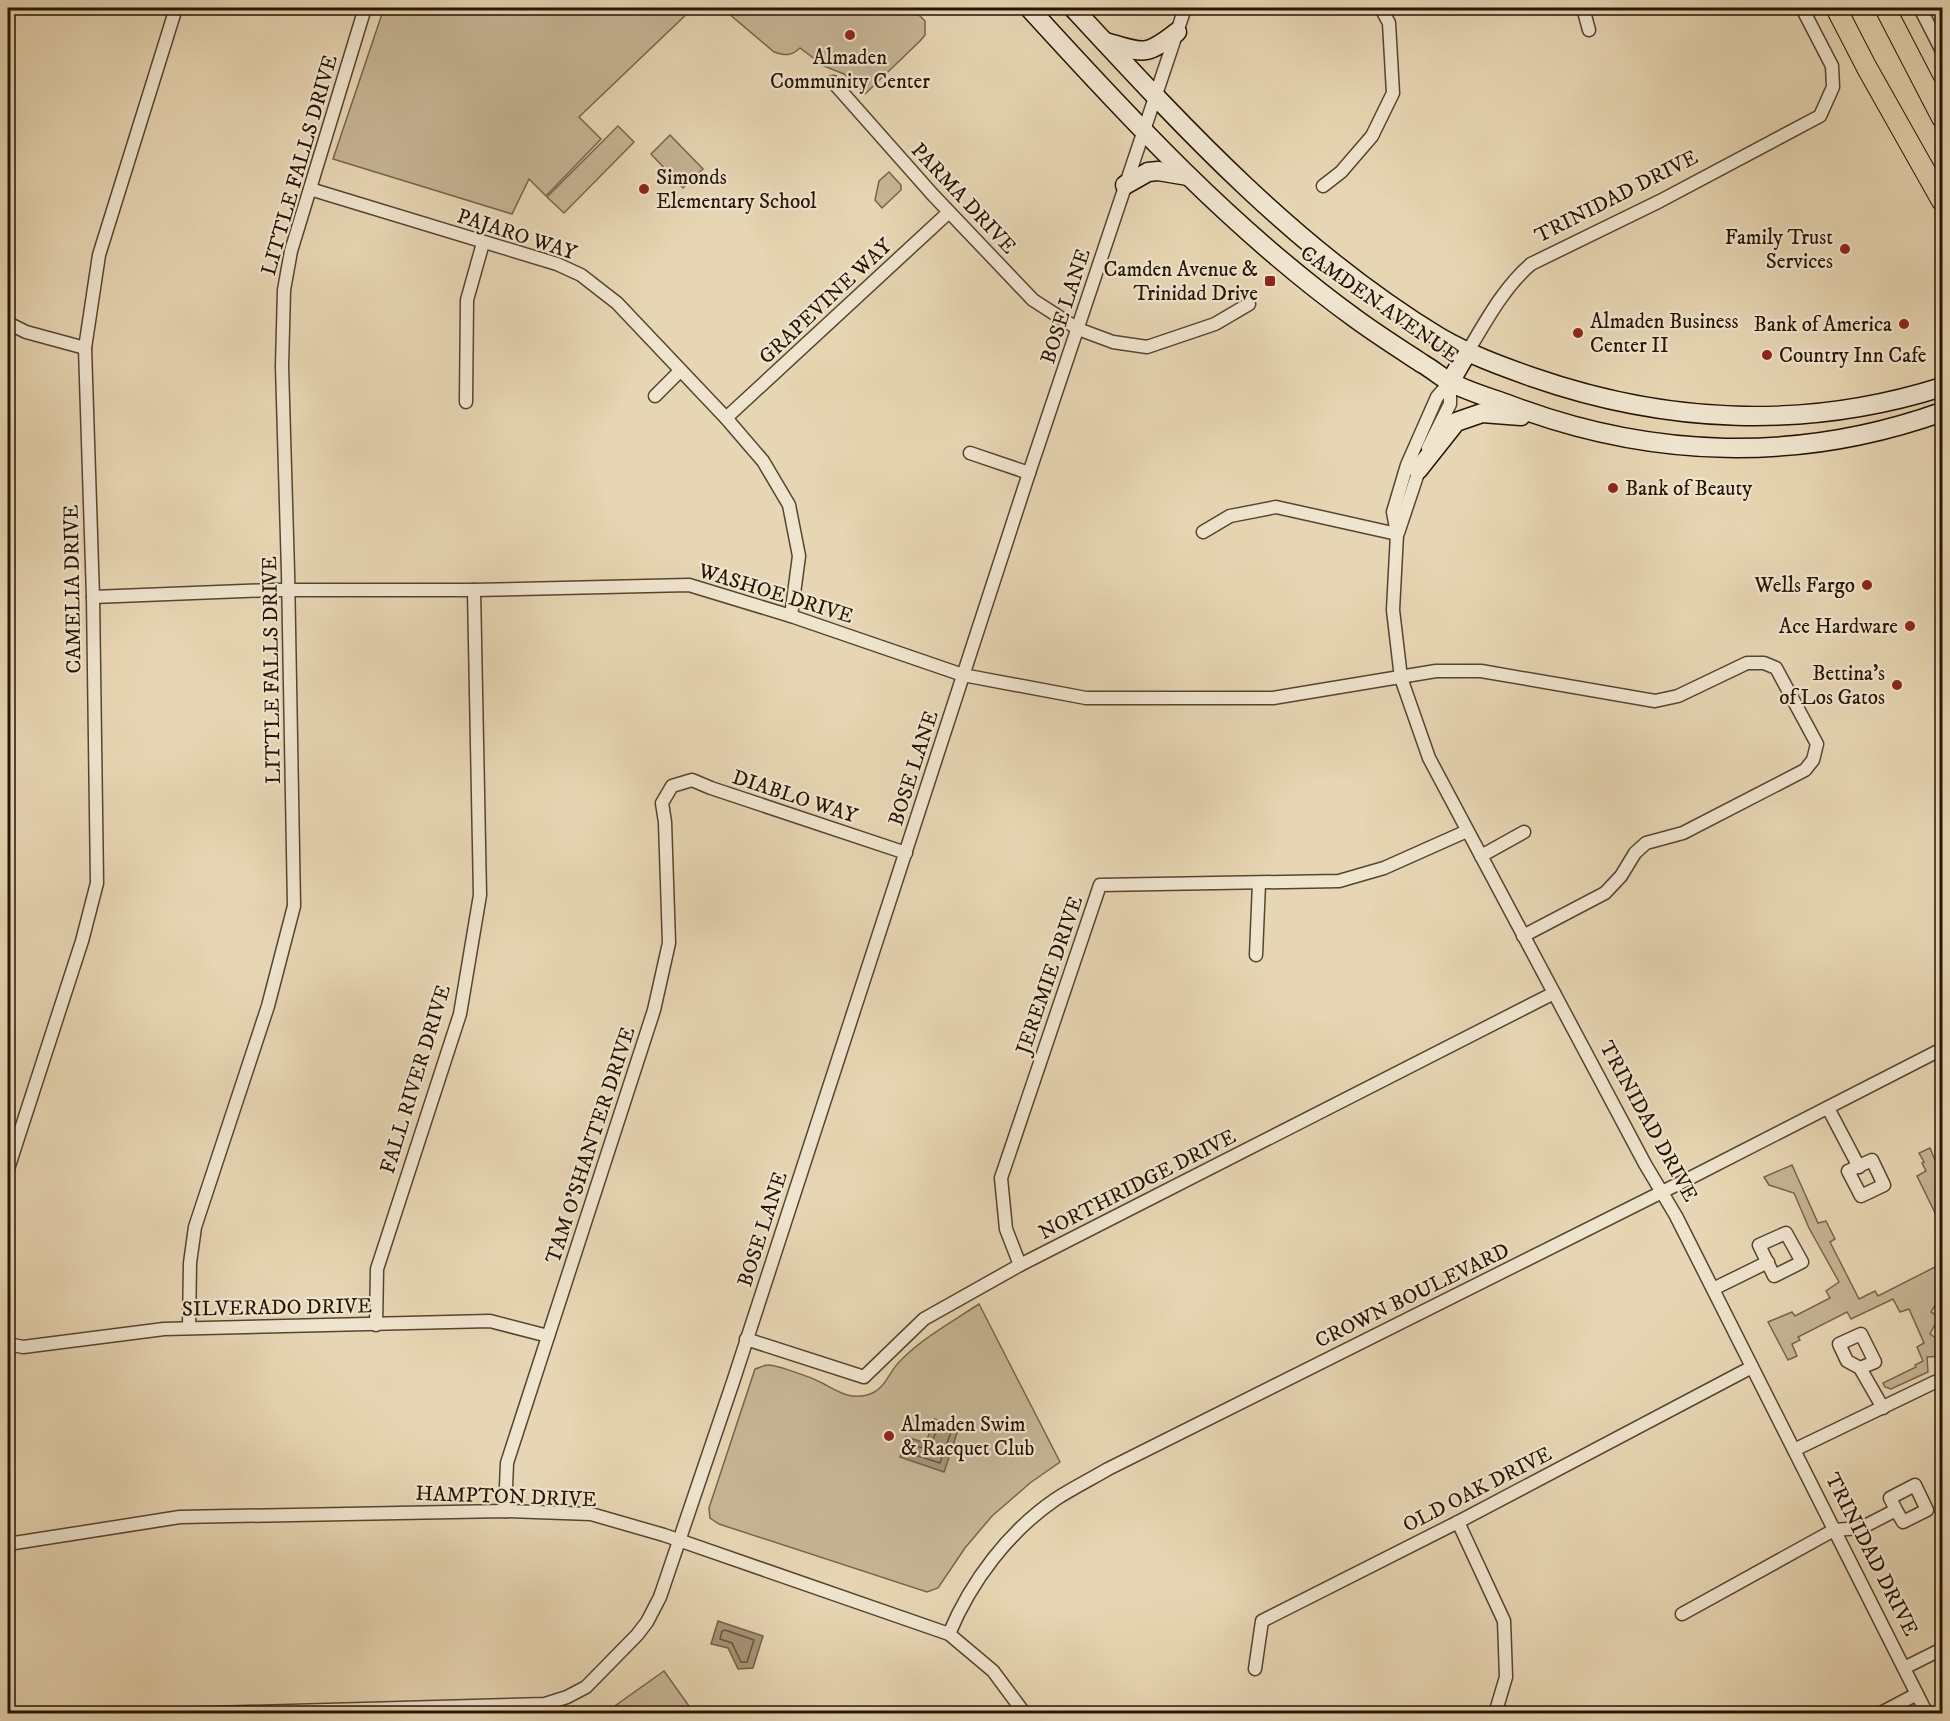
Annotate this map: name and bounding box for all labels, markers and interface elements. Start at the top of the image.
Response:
marker: Almaden Community Center [843,28,857,42]
place label: Almaden Community Center [770,45,930,95]
street label: LITTLE FALLS DRIVE [256,52,344,279]
street label: PARMA DRIVE [905,138,1021,260]
street label: TRINIDAD DRIVE [1531,144,1702,249]
place label: Simonds Elementary School [656,165,817,215]
marker: Simonds Elementary School [637,182,651,196]
street label: PAJARO WAY [454,203,580,267]
place label: Family Trust Services [1725,225,1833,275]
street label: GRAPEVINE WAY [754,233,898,370]
street label: CAMDEN AVENUE [1295,240,1464,369]
marker: Family Trust Services [1838,242,1852,256]
street label: BOSE LANE [1035,245,1097,367]
place label: Camden Avenue & Trinidad Drive [1104,257,1258,307]
marker: Camden Avenue & Trinidad Drive [1263,274,1277,288]
place label: Almaden Business Center II [1590,309,1739,359]
place label: Bank of America [1754,312,1892,338]
marker: Bank of America [1897,317,1911,331]
marker: Almaden Business Center II [1571,326,1585,340]
place label: Country Inn Cafe [1779,343,1927,369]
marker: Country Inn Cafe [1760,348,1774,362]
place label: Bank of Beauty [1625,476,1753,502]
marker: Bank of Beauty [1606,481,1620,495]
street label: CAMELIA DRIVE [59,504,87,674]
street label: LITTLE FALLS DRIVE [257,556,287,784]
street label: WASHOE DRIVE [694,558,856,630]
place label: Wells Fargo [1754,573,1855,599]
marker: Wells Fargo [1860,578,1874,592]
place label: Ace Hardware [1779,614,1898,640]
marker: Ace Hardware [1903,619,1917,633]
place label: Bettina's of Los Gatos [1779,661,1885,711]
marker: Bettina's of Los Gatos [1890,678,1904,692]
street label: BOSE LANE [883,707,945,829]
street label: DIABLO WAY [729,765,861,830]
street label: JEREMIE DRIVE [1010,893,1089,1060]
street label: FALL RIVER DRIVE [375,982,457,1177]
street label: TAM O'SHANTER DRIVE [540,1024,642,1267]
street label: TRINIDAD DRIVE [1593,1037,1703,1206]
street label: NORTHRIDGE DRIVE [1035,1124,1240,1246]
street label: BOSE LANE [732,1168,794,1290]
street label: CROWN BOULEVARD [1311,1237,1514,1354]
street label: SILVERADO DRIVE [182,1293,372,1323]
place label: Almaden Swim & Racquet Club [901,1412,1034,1462]
marker: Almaden Swim & Racquet Club [882,1429,896,1443]
street label: OLD OAK DRIVE [1399,1441,1556,1539]
street label: TRINIDAD DRIVE [1819,1469,1924,1640]
street label: HAMPTON DRIVE [415,1481,597,1513]

